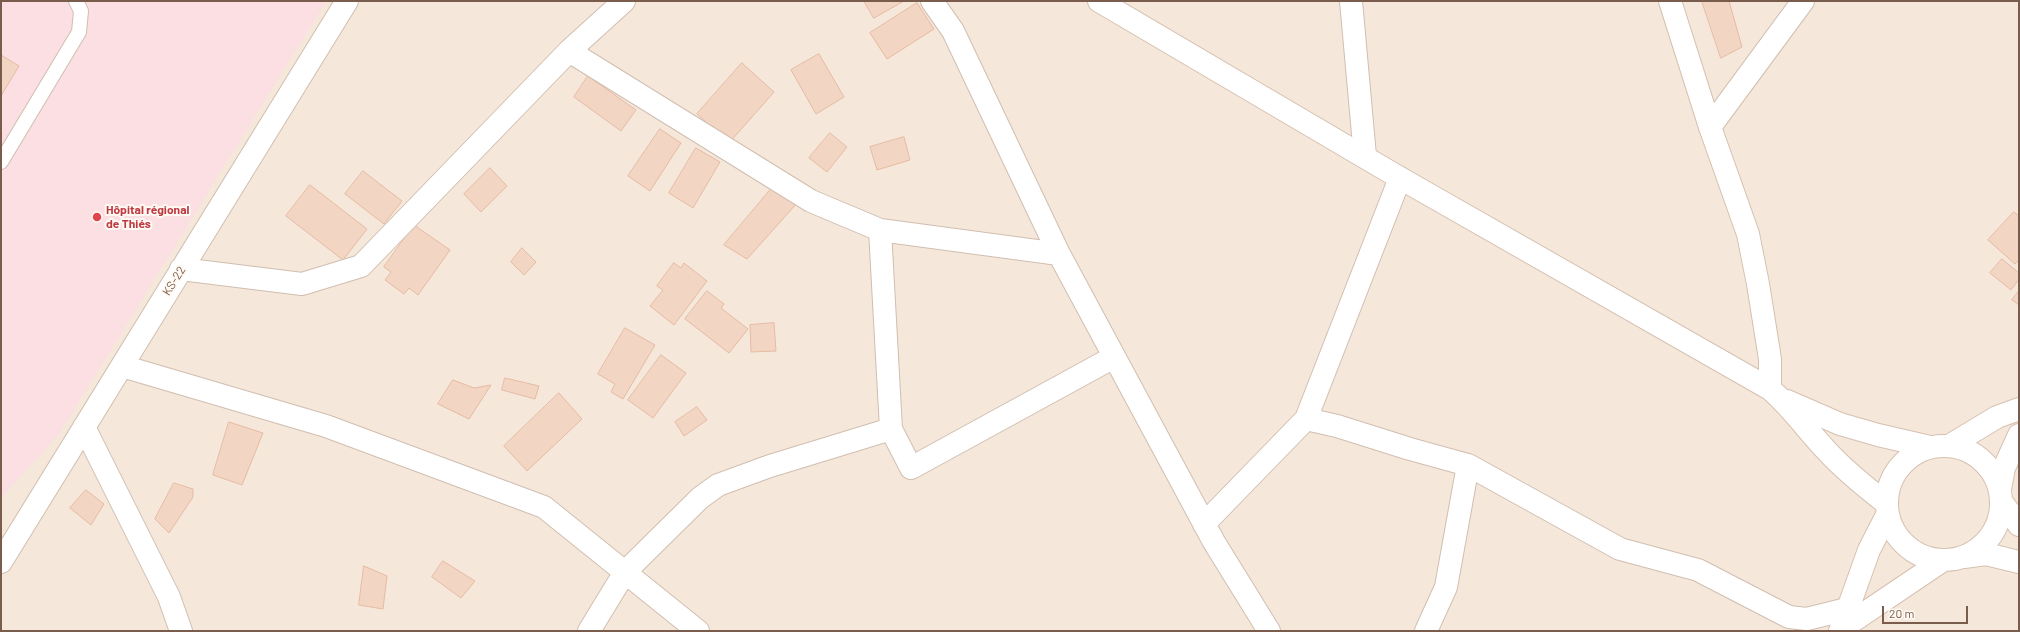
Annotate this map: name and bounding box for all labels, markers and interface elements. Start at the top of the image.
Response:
place label: Hôpital régional de Thiés [106,203,189,231]
marker: Hôpital régional de Thiés [91,211,103,223]
street label: KS-22 [159,264,189,298]
scale bar [1884,598,1970,624]
text: 20 m [1889,606,1915,620]

